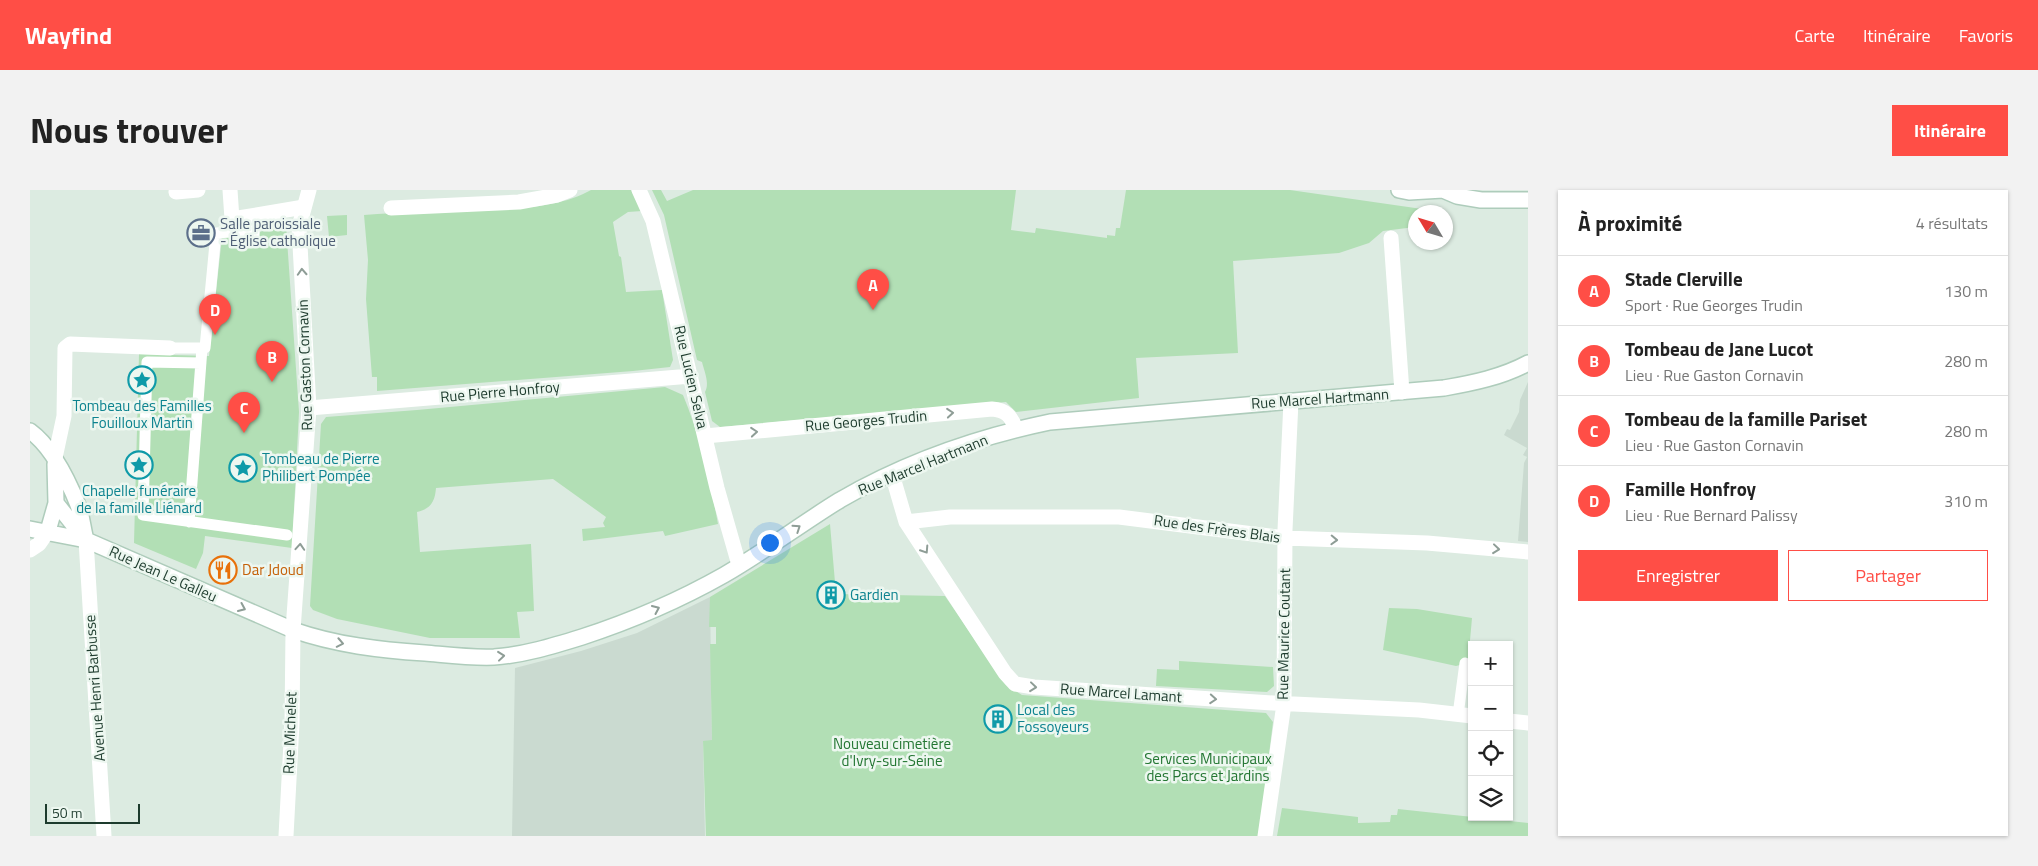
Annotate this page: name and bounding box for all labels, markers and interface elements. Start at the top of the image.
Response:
text: Wayfind [25,17,112,53]
text: Carte [1794,22,1835,49]
text: Itinéraire [1863,22,1931,49]
text: Favoris [1959,22,2013,49]
text: Nous trouver [30,103,228,157]
button: Itinéraire [1892,105,2008,156]
north arrow [1408,205,1453,250]
text: À proximité [1578,207,1682,239]
text: 4 résultats [1916,211,1988,235]
place label: Salle paroissiale - Église catholique [220,212,336,252]
office icon: Salle paroissiale - Église catholique [186,218,216,248]
text: Stade Clerville [1625,264,1743,293]
one-way arrow [296,267,307,275]
pin: A [857,269,889,310]
text: A [1589,279,1599,303]
text: 130 m [1944,279,1988,303]
text: Sport · Rue Georges Trudin [1625,293,1803,317]
pin: D [199,294,231,335]
street label: Rue Gaston Cornavin [291,299,318,431]
street label: Rue Lucien Selva [668,323,715,431]
text: Tombeau de Jane Lucot [1625,334,1813,363]
pin: B [256,341,288,382]
text: B [1589,349,1599,373]
text: 280 m [1944,349,1988,373]
text: Lieu · Rue Gaston Cornavin [1625,363,1804,387]
place icon: Tombeau des Familles Fouilloux Martin [127,365,157,395]
street label: Rue Pierre Honfroy [439,375,561,408]
street label: Rue Marcel Hartmann [1250,382,1390,415]
pin: C [228,392,260,433]
place label: Tombeau des Familles Fouilloux Martin [72,394,212,434]
street label: Rue Georges Trudin [804,404,928,437]
text: Tombeau de la famille Pariset [1625,404,1867,433]
one-way arrow [947,408,955,419]
text: C [1590,419,1598,443]
text: 280 m [1944,419,1988,443]
one-way arrow [750,427,758,438]
street label: Rue Marcel Hartmann [854,428,991,501]
text: Lieu · Rue Gaston Cornavin [1625,433,1804,457]
place label: Tombeau de Pierre Philibert Pompée [262,447,380,487]
place icon: Chapelle funéraire de la famille Liénard [124,450,154,480]
place icon: Tombeau de Pierre Philibert Pompée [228,453,258,483]
text: Famille Honfroy [1625,474,1756,503]
place label: Chapelle funéraire de la famille Liénard [76,479,202,519]
text: D [1589,489,1599,513]
text: 310 m [1944,489,1988,513]
text: Lieu · Rue Bernard Palissy [1625,503,1798,527]
street label: Rue des Frères Blais [1152,508,1282,549]
one-way arrow [791,525,801,534]
your location [757,530,783,556]
one-way arrow [1330,535,1338,545]
street label: Rue Jean Le Galleu [106,539,221,608]
one-way arrow [294,543,305,551]
one-way arrow [1493,543,1501,554]
one-way arrow [918,545,928,554]
button: Enregistrer [1578,550,1778,601]
button: Partager [1788,550,1988,601]
restaurant icon: Dar Jdoud [208,555,238,585]
place label: Dar Jdoud [242,558,304,581]
street label: Rue Maurice Coutant [1271,567,1296,700]
building icon: Gardien [816,580,846,610]
place label: Gardien [850,583,899,606]
one-way arrow [237,602,246,613]
one-way arrow [651,606,660,616]
street label: Avenue Henri Barbusse [78,614,111,762]
one-way arrow [335,637,344,647]
map controls [1468,641,1513,821]
button: + [1468,641,1513,686]
one-way arrow [498,651,506,662]
street label: Rue Marcel Lamant [1059,677,1183,708]
one-way arrow [1030,681,1038,692]
button: − [1468,686,1513,731]
street label: Rue Michelet [277,691,302,775]
one-way arrow [1209,694,1217,705]
place label: Local des Fossoyeurs [1017,698,1089,738]
building icon: Local des Fossoyeurs [983,704,1013,734]
button: locate [1468,731,1513,776]
park label: Nouveau cimetière d'Ivry-sur-Seine [833,732,951,772]
park label: Services Municipaux des Parcs et Jardins [1144,747,1272,787]
button: layers [1468,776,1513,821]
scale bar [45,801,140,824]
text: 50 m [52,802,82,823]

